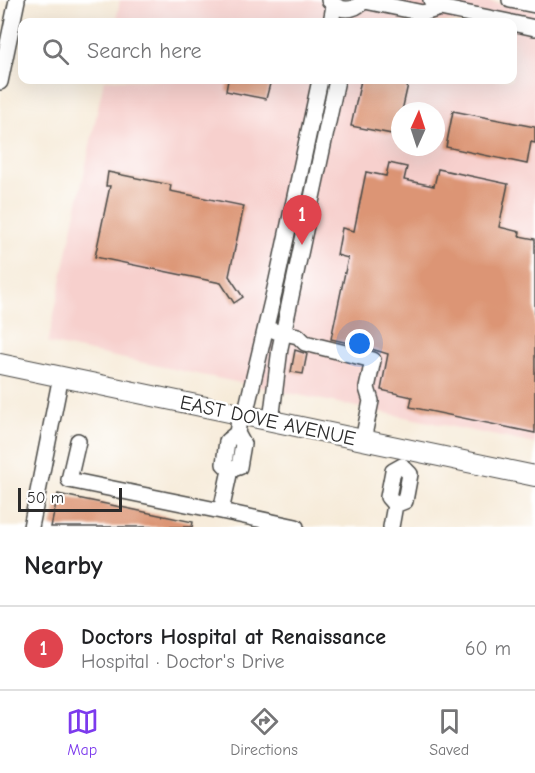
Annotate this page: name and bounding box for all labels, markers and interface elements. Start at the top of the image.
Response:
search box [18,18,517,84]
icon: search [39,35,72,68]
text: Search here [87,38,202,64]
north arrow [391,102,445,156]
pin: 1 [282,196,322,245]
your location [345,329,374,358]
street label: EAST DOVE AVENUE [178,391,358,450]
scale bar [18,485,122,513]
text: 50 m [27,489,64,507]
text: Nearby [24,551,103,581]
text: Doctors Hospital at Renaissance [81,624,386,650]
text: 1 [40,637,47,660]
text: 60 m [465,637,511,660]
text: Hospital · Doctor's Drive [81,650,285,673]
tab: Map [66,705,99,759]
tab: Directions [230,705,298,759]
tab: Saved [429,705,469,759]

